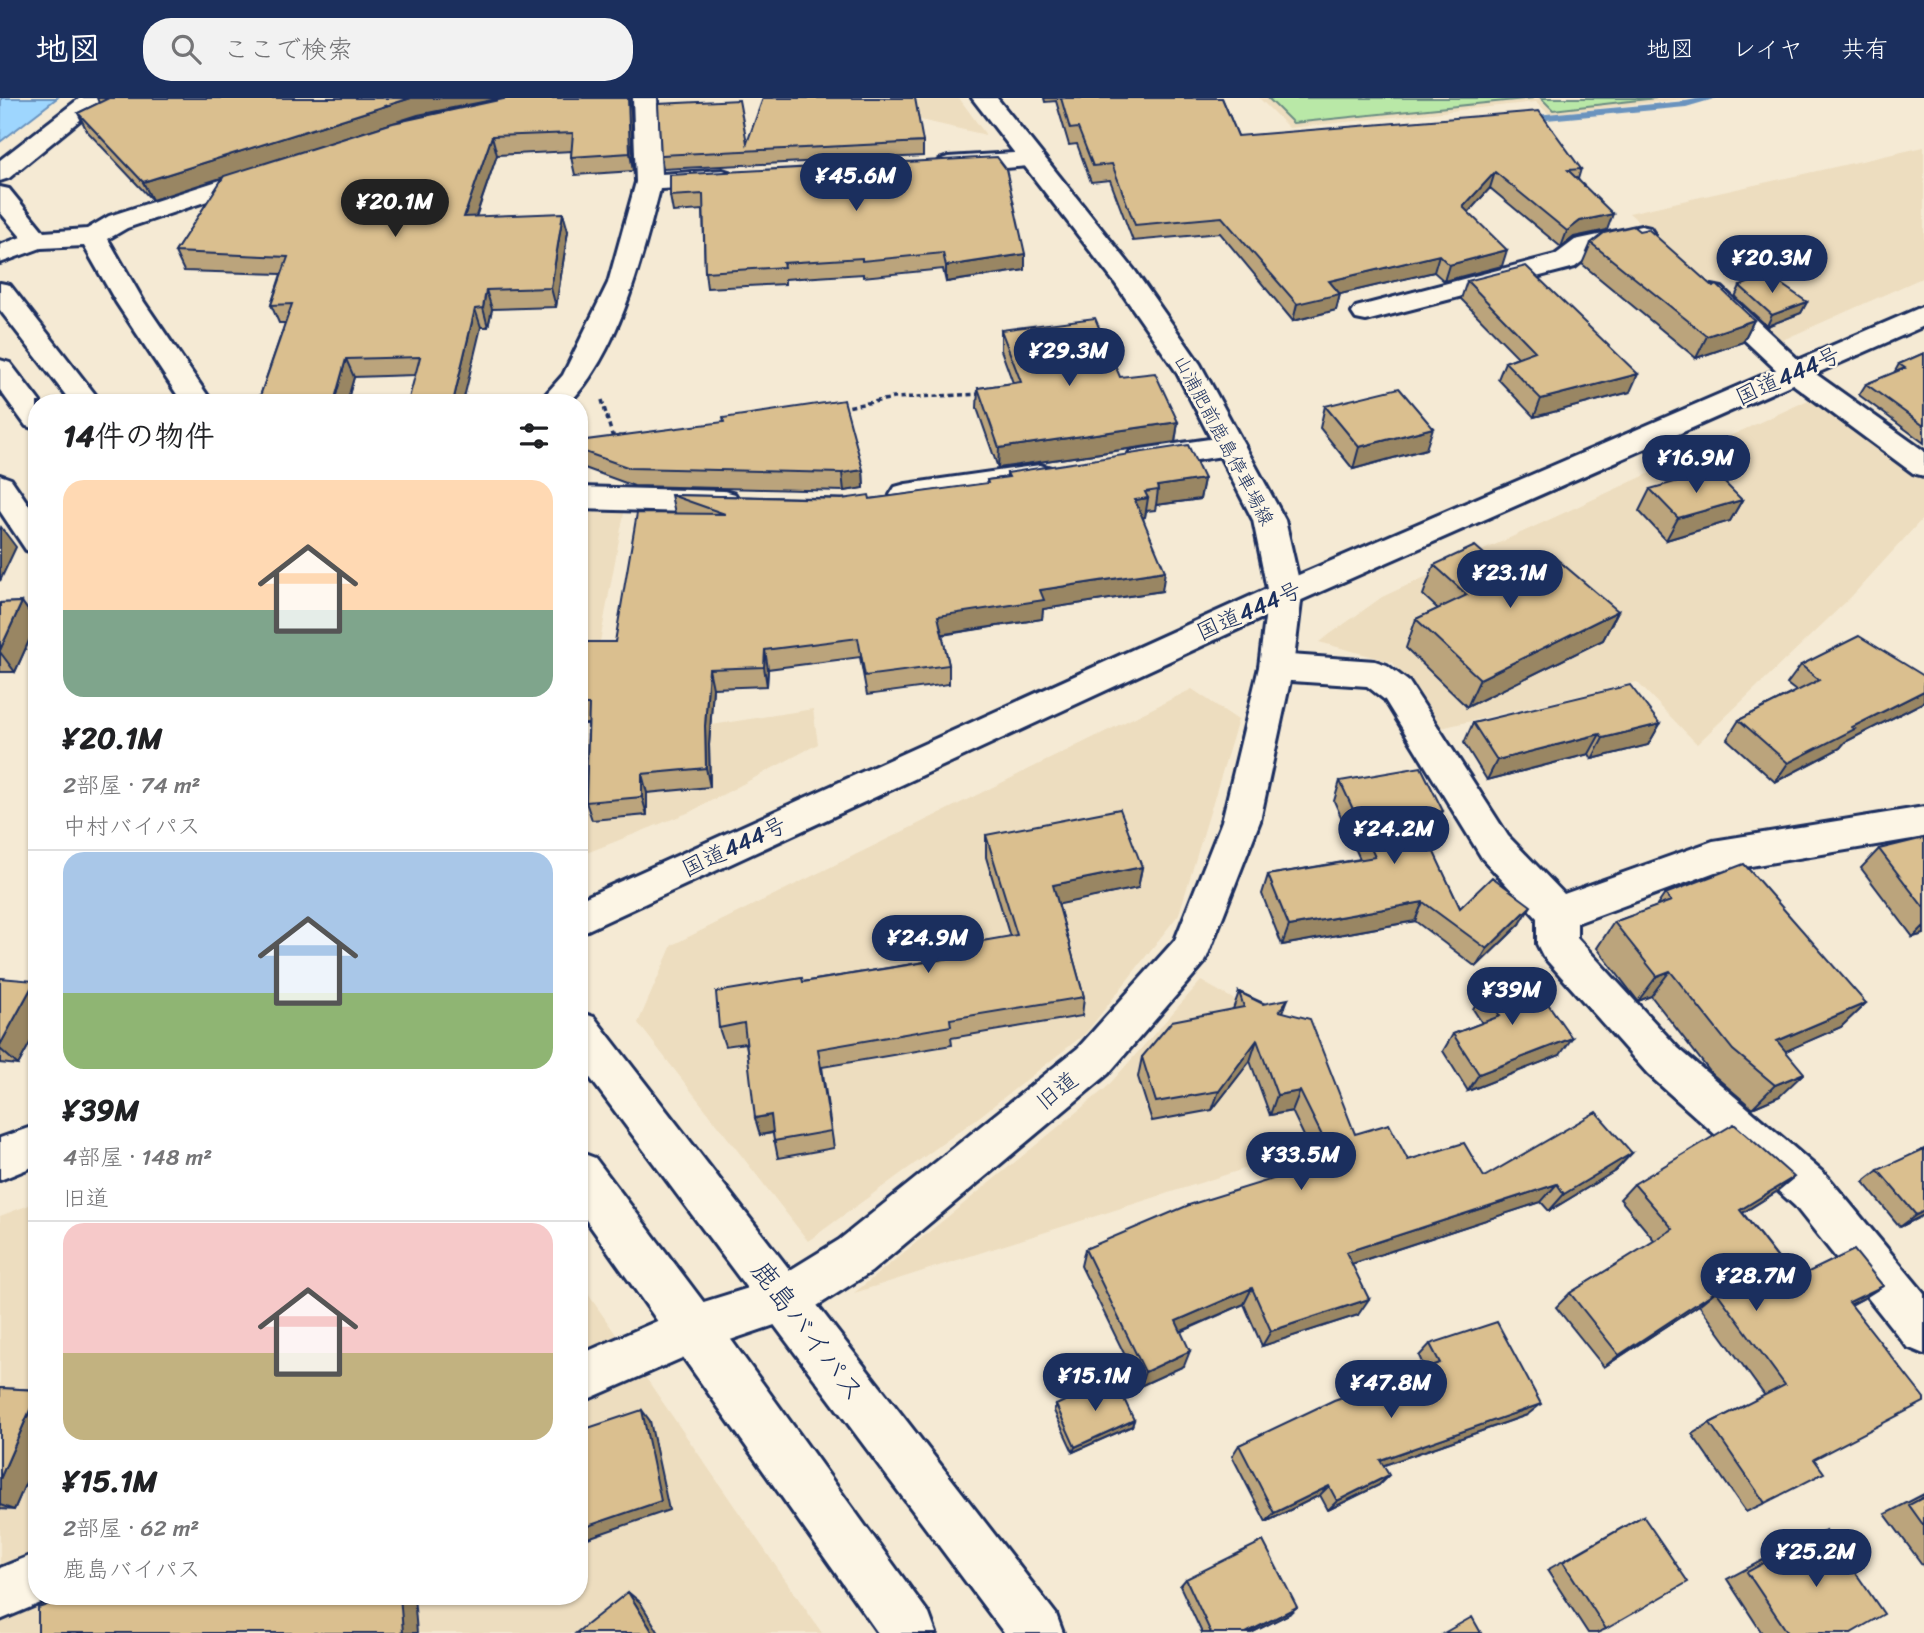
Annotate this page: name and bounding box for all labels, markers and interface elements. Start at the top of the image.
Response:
search box [143,18,633,81]
text: 地図 [35,20,101,78]
text: ここで検索 [223,26,353,72]
text: 地図 [1646,28,1694,70]
text: レイヤ [1732,28,1803,70]
text: 共有 [1841,28,1889,70]
icon: search [167,30,205,68]
pin: ¥45.6M [799,153,913,213]
text: ¥45.6M [816,155,896,196]
pin: ¥20.1M [338,180,452,239]
text: ¥20.1M [357,181,433,222]
pin: ¥20.3M [1715,236,1829,295]
text: ¥20.3M [1733,237,1811,278]
pin: ¥29.3M [1012,328,1126,388]
text: ¥29.3M [1030,330,1108,371]
street label: 国道444号 [1728,334,1848,418]
street label: 山浦肥前鹿島停車場線 [1165,348,1283,532]
text: 14件の物件 [63,409,215,463]
icon: filters [515,417,553,455]
pin: ¥16.9M [1639,436,1753,495]
text: ¥16.9M [1658,437,1734,478]
icon: home [245,526,371,652]
pin: ¥23.1M [1453,550,1567,610]
text: ¥23.1M [1473,552,1547,593]
street label: 国道444号 [1189,569,1309,653]
text: ¥20.1M [63,711,162,765]
text: 2部屋 · 74 m² [63,765,201,806]
street label: 国道444号 [675,805,793,889]
text: 中村バイパス [63,806,201,847]
pin: ¥24.2M [1337,806,1451,866]
text: ¥24.2M [1354,808,1434,849]
icon: home [245,898,371,1024]
pin: ¥24.9M [871,916,985,975]
text: ¥24.9M [888,917,968,958]
pin: ¥39M [1471,968,1553,1027]
text: ¥39M [1483,969,1541,1010]
street label: 旧道 [1026,1061,1088,1121]
text: ¥39M [63,1083,139,1137]
pin: ¥33.5M [1244,1132,1358,1192]
text: ¥33.5M [1262,1134,1340,1175]
text: 4部屋 · 148 m² [63,1137,212,1178]
text: 旧道 [63,1178,109,1219]
street label: 鹿島バイパス [738,1249,878,1413]
pin: ¥28.7M [1699,1254,1813,1313]
text: ¥28.7M [1717,1255,1795,1296]
icon: home [245,1269,371,1395]
pin: ¥15.1M [1038,1354,1152,1413]
text: ¥15.1M [1059,1355,1131,1396]
pin: ¥47.8M [1334,1360,1448,1420]
text: ¥47.8M [1351,1362,1431,1403]
text: ¥15.1M [63,1454,157,1508]
text: 2部屋 · 62 m² [63,1508,199,1549]
pin: ¥25.2M [1759,1530,1873,1589]
text: ¥25.2M [1776,1531,1856,1572]
text: 鹿島バイパス [63,1549,201,1590]

